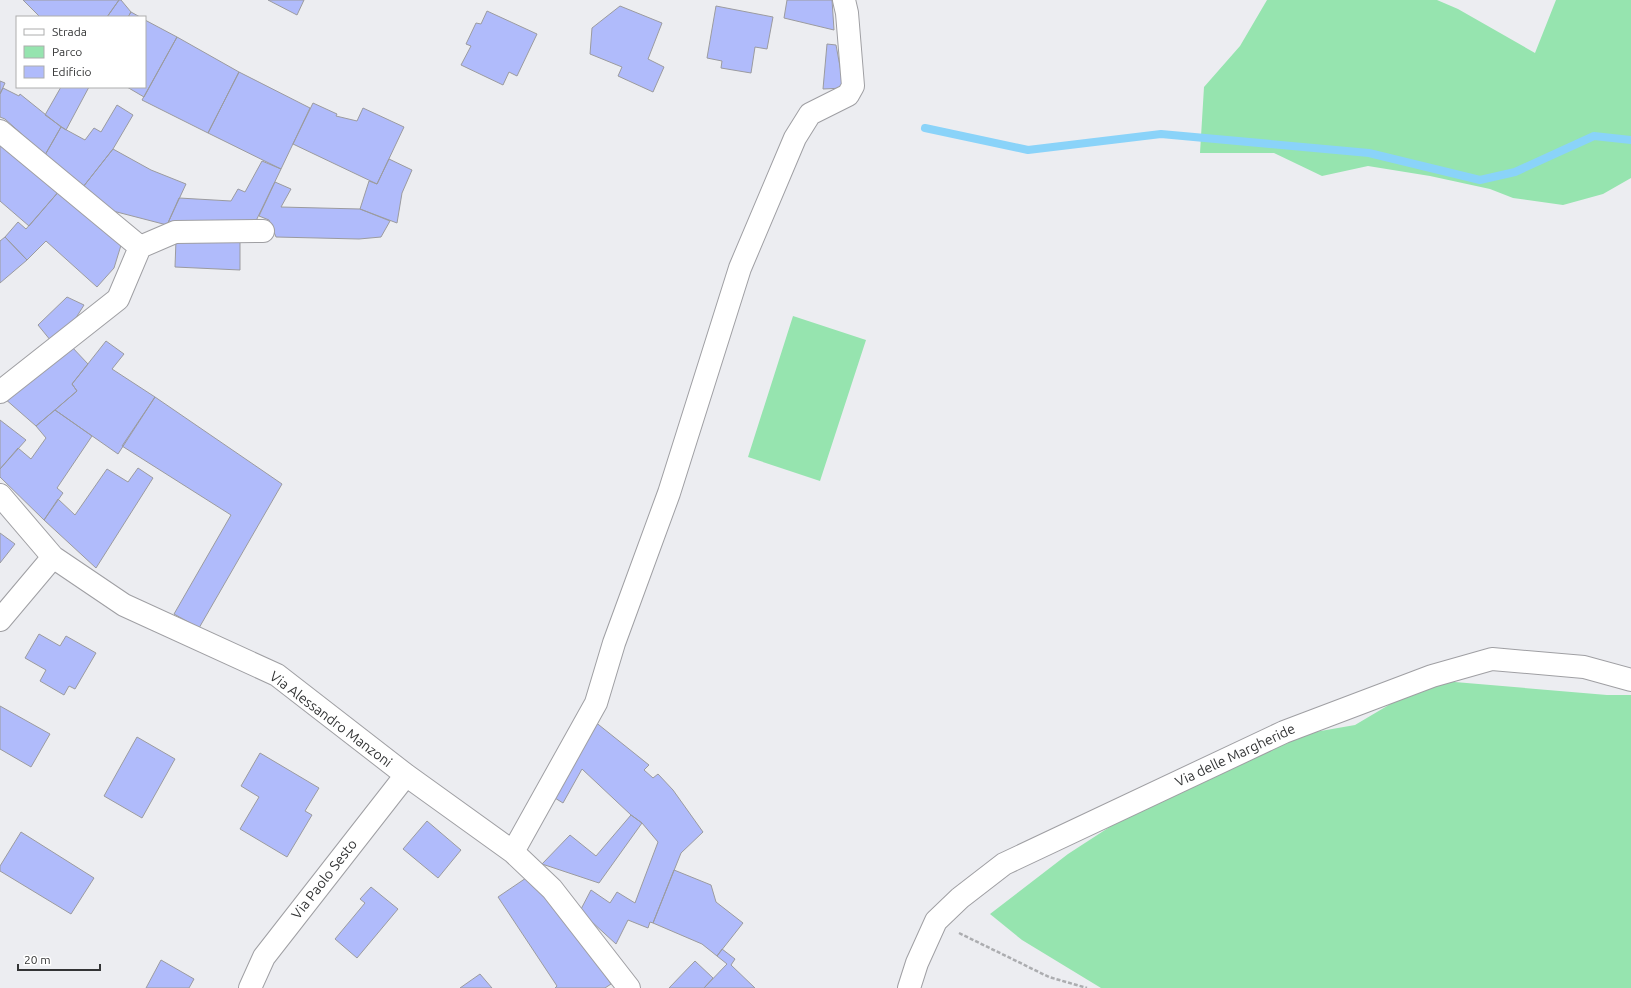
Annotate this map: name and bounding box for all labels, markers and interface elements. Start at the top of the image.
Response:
legend [16,16,146,88]
text: Strada [52,25,87,38]
text: Parco [52,45,82,58]
text: Edificio [52,65,92,78]
street label: Via Alessandro Manzoni [267,668,395,770]
street label: Via delle Margheride [1173,720,1297,790]
street label: Via Paolo Sesto [288,836,360,922]
scale bar [18,946,100,972]
text: 20 m [24,953,51,966]

